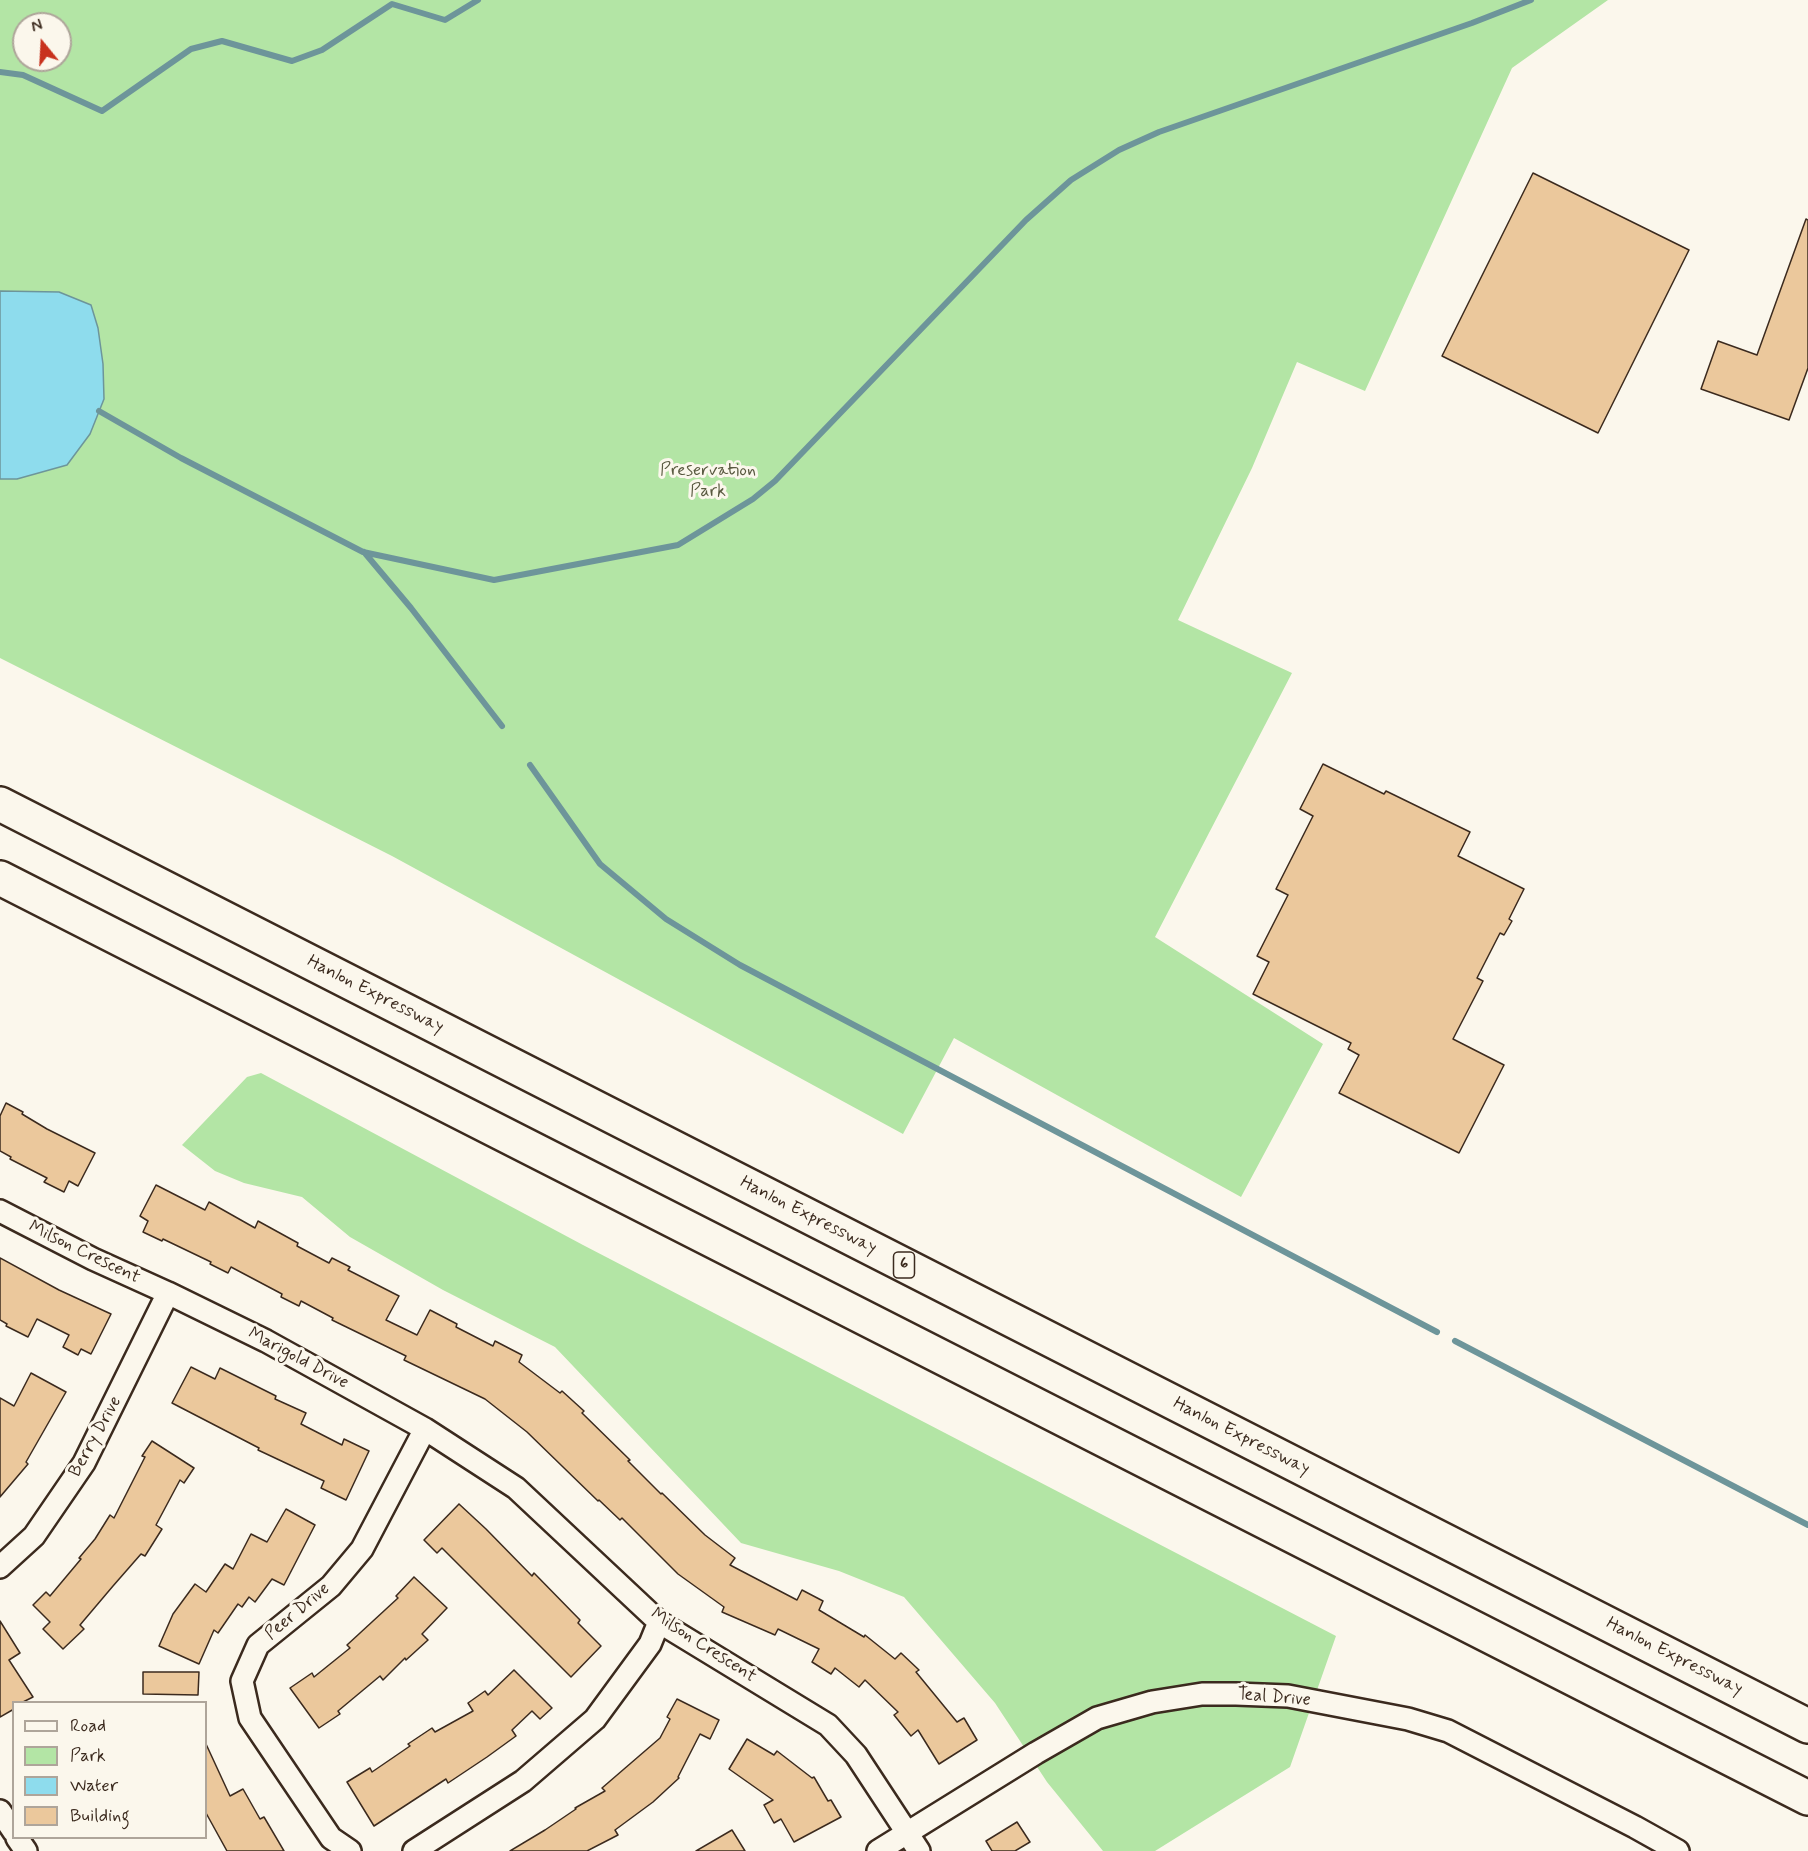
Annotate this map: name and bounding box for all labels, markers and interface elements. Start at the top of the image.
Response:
north arrow [12,12,72,72]
text: N [29,15,45,38]
park label: Preservation Park [660,460,756,502]
street label: Hanlon Expressway [303,951,447,1039]
street label: Hanlon Expressway [736,1172,880,1260]
street label: Milson Crescent [25,1217,143,1289]
road number: 6 [894,1252,914,1278]
street label: Marigold Drive [244,1323,352,1395]
street label: Berry Drive [65,1393,127,1481]
street label: Hanlon Expressway [1169,1393,1313,1481]
street label: Peer Drive [261,1579,335,1645]
street label: Milson Crescent [646,1604,760,1688]
street label: Hanlon Expressway [1602,1613,1746,1701]
street label: Teal Drive [1236,1684,1312,1712]
legend [12,1701,207,1839]
text: Road [70,1714,106,1738]
text: Park [70,1744,106,1768]
text: Water [70,1774,118,1798]
text: Building [70,1804,130,1828]

